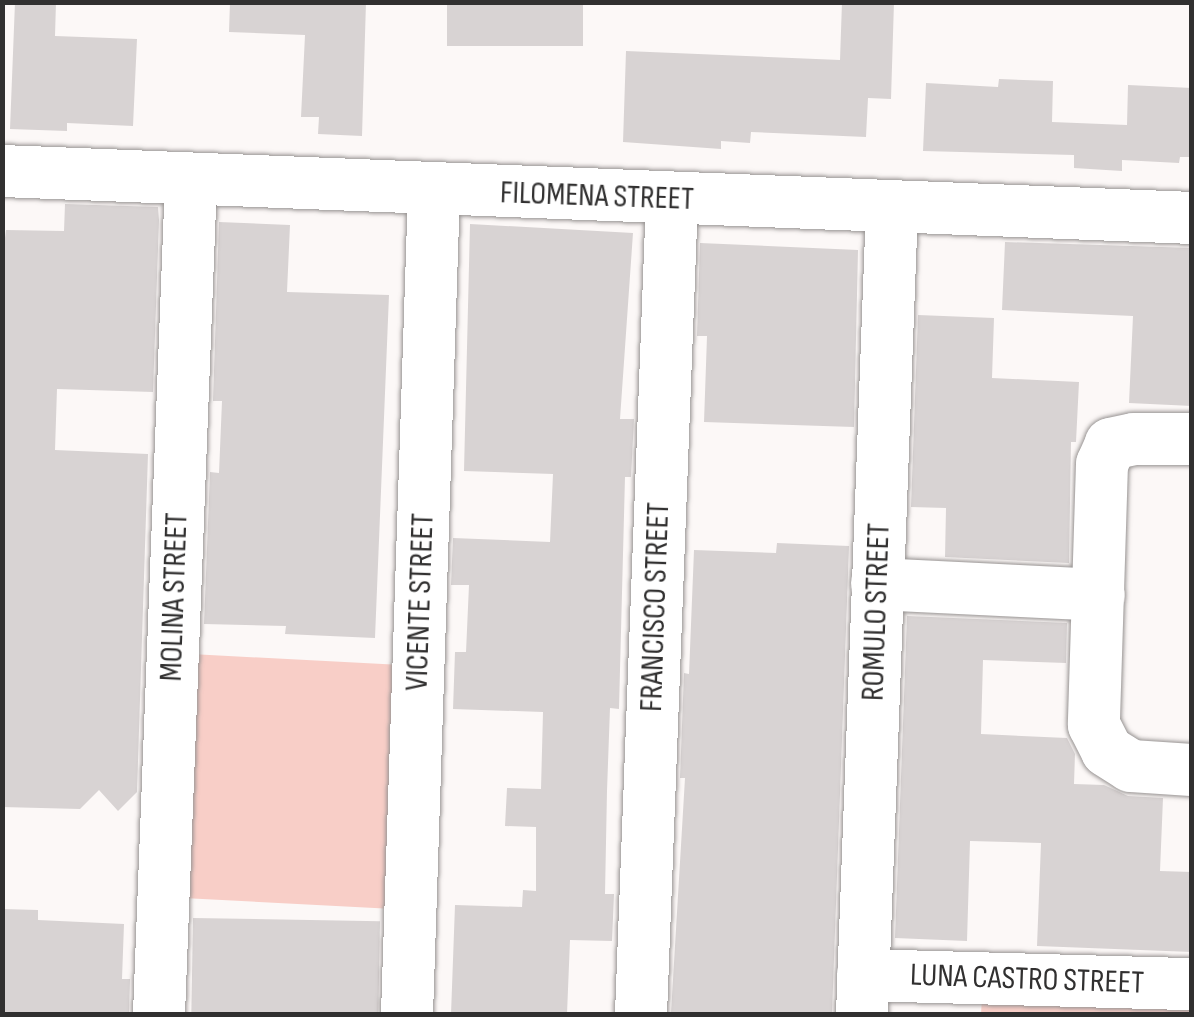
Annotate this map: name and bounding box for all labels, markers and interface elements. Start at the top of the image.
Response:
street label: FILOMENA STREET [499,174,695,220]
street label: FRANCISCO STREET [633,502,679,712]
street label: MOLINA STREET [153,512,197,682]
street label: VICENTE STREET [399,513,443,691]
street label: ROMULO STREET [855,522,899,702]
street label: LUNA CASTRO STREET [909,957,1145,1003]

